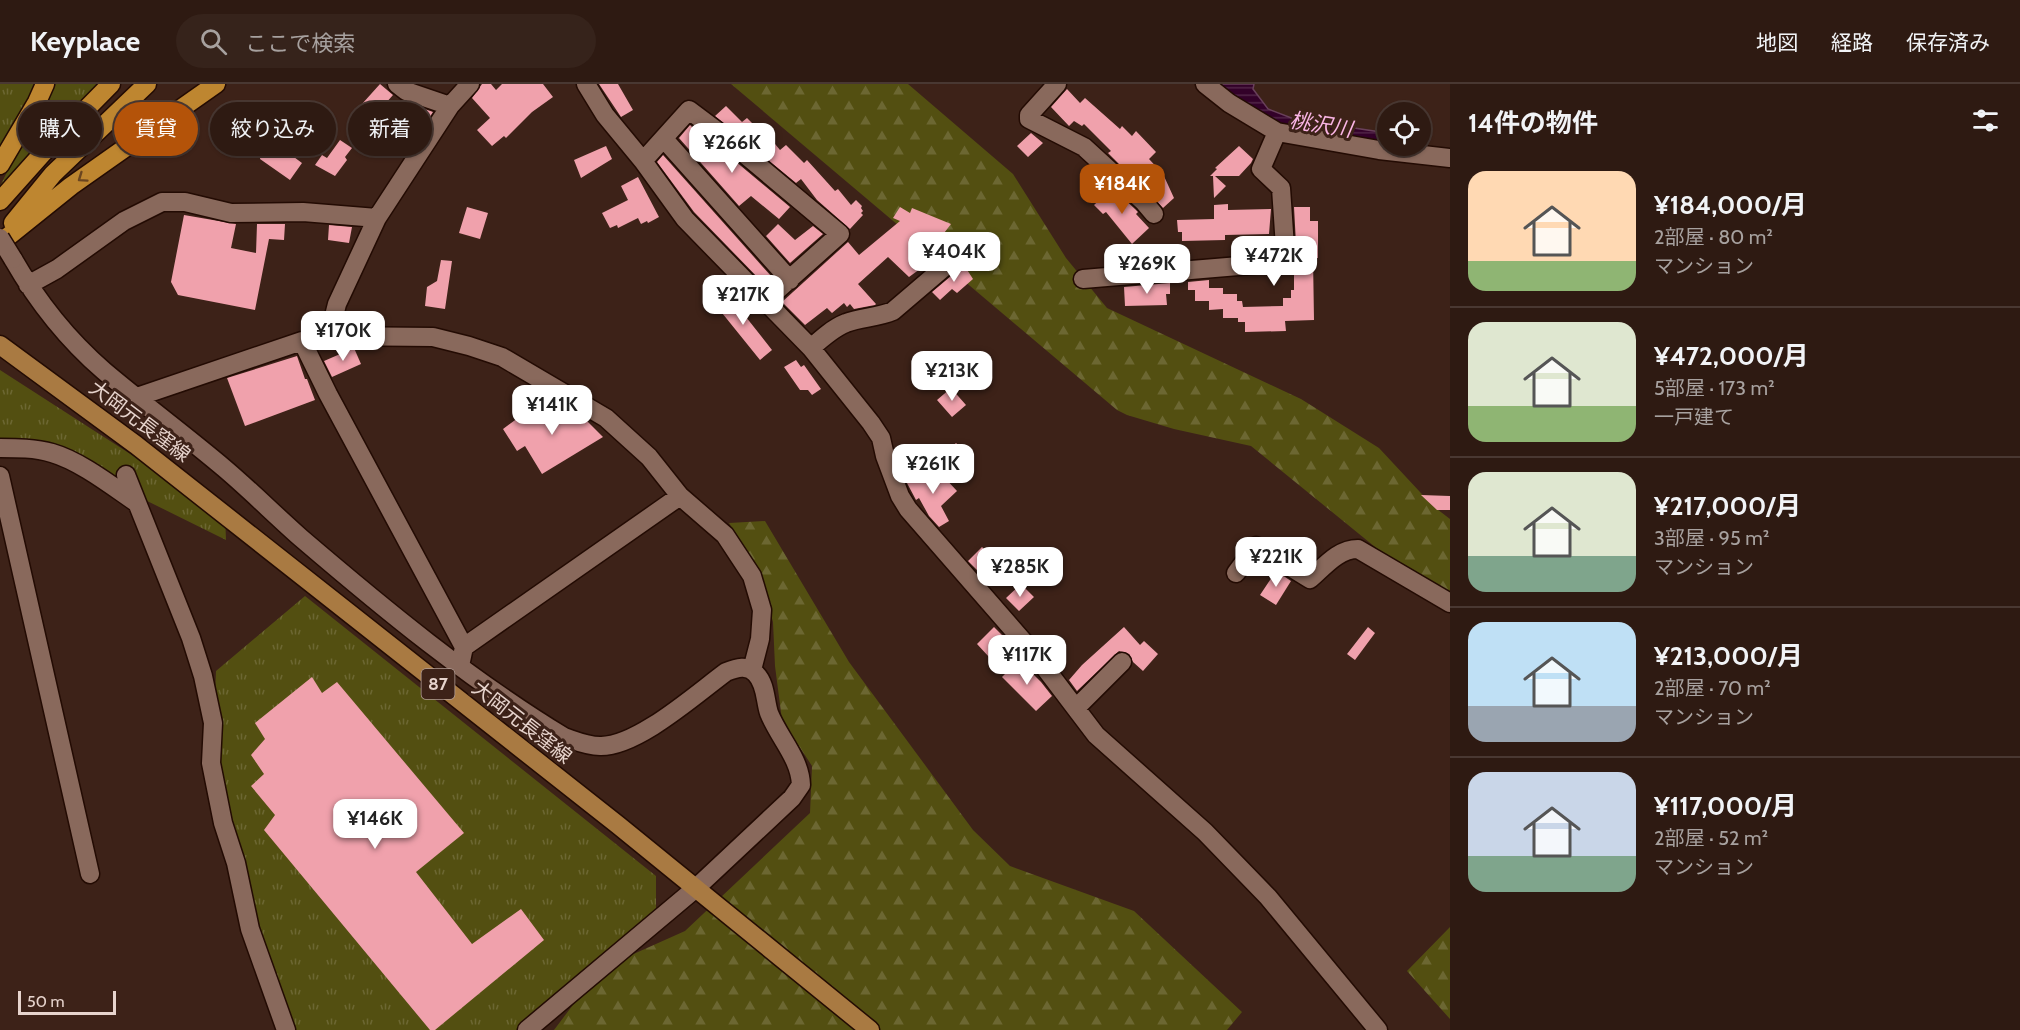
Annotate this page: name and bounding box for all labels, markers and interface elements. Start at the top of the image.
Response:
search box [176,14,596,68]
text: Keyplace [30,24,140,58]
icon: search [197,25,230,58]
text: ここで検索 [245,30,355,57]
text: 地図 [1756,30,1798,55]
text: 経路 [1831,30,1873,55]
text: 保存済み [1906,30,1990,55]
chip: 購入 [18,102,102,156]
chip: 賃貸 [114,102,198,156]
chip: 絞り込み [210,102,336,156]
chip: 新着 [348,102,432,156]
map controls [1377,102,1431,156]
button: locate [1377,102,1431,156]
icon: filters [1969,104,2002,137]
water label: 桃沢川 [1288,107,1356,142]
text: 14件の物件 [1468,107,1598,139]
pin: ¥266K [690,123,774,174]
text: ¥266K [703,130,761,154]
pin: ¥184K [1080,164,1164,215]
one-way arrow [78,171,89,182]
text: ¥184K [1094,171,1150,195]
text: ¥184,000/月 [1654,189,1807,221]
icon: home [1516,195,1588,267]
text: 2部屋 · 80 m² [1654,225,1773,249]
pin: ¥404K [912,232,996,283]
pin: ¥472K [1232,236,1316,287]
text: ¥404K [922,239,986,263]
text: ¥472K [1245,243,1303,267]
pin: ¥269K [1105,244,1189,295]
text: ¥269K [1118,251,1176,275]
text: マンション [1654,254,1754,278]
pin: ¥217K [701,275,785,326]
text: ¥217K [717,282,769,306]
pin: ¥170K [301,311,385,362]
text: ¥170K [315,318,371,342]
text: ¥472,000/月 [1654,340,1809,372]
icon: home [1516,346,1588,418]
pin: ¥213K [910,351,994,402]
text: ¥213K [925,358,979,382]
street label: 大岡元長窪線 [85,375,195,467]
text: 5部屋 · 173 m² [1654,376,1775,400]
pin: ¥141K [510,385,594,436]
text: ¥141K [526,392,578,416]
text: 一戸建て [1654,405,1734,429]
pin: ¥261K [891,444,975,495]
text: ¥261K [906,451,960,475]
text: ¥217,000/月 [1654,490,1801,522]
icon: home [1516,496,1588,568]
text: 3部屋 · 95 m² [1654,526,1769,550]
pin: ¥221K [1234,537,1318,588]
text: ¥221K [1249,544,1303,568]
pin: ¥285K [978,547,1062,598]
text: ¥285K [991,554,1049,578]
text: マンション [1654,555,1754,579]
pin: ¥117K [985,635,1069,686]
text: ¥213,000/月 [1654,640,1803,672]
text: ¥117K [1002,642,1052,666]
icon: home [1516,646,1588,718]
road number: 87 [422,669,454,699]
street label: 大岡元長窪線 [467,676,577,768]
text: 2部屋 · 70 m² [1654,676,1771,700]
text: マンション [1654,705,1754,729]
text: ¥117,000/月 [1654,790,1797,822]
icon: home [1516,796,1588,868]
pin: ¥146K [333,799,417,850]
text: ¥146K [347,806,403,830]
text: 2部屋 · 52 m² [1654,826,1768,850]
text: マンション [1654,855,1754,879]
scale bar [18,988,116,1016]
text: 50 m [27,992,64,1011]

